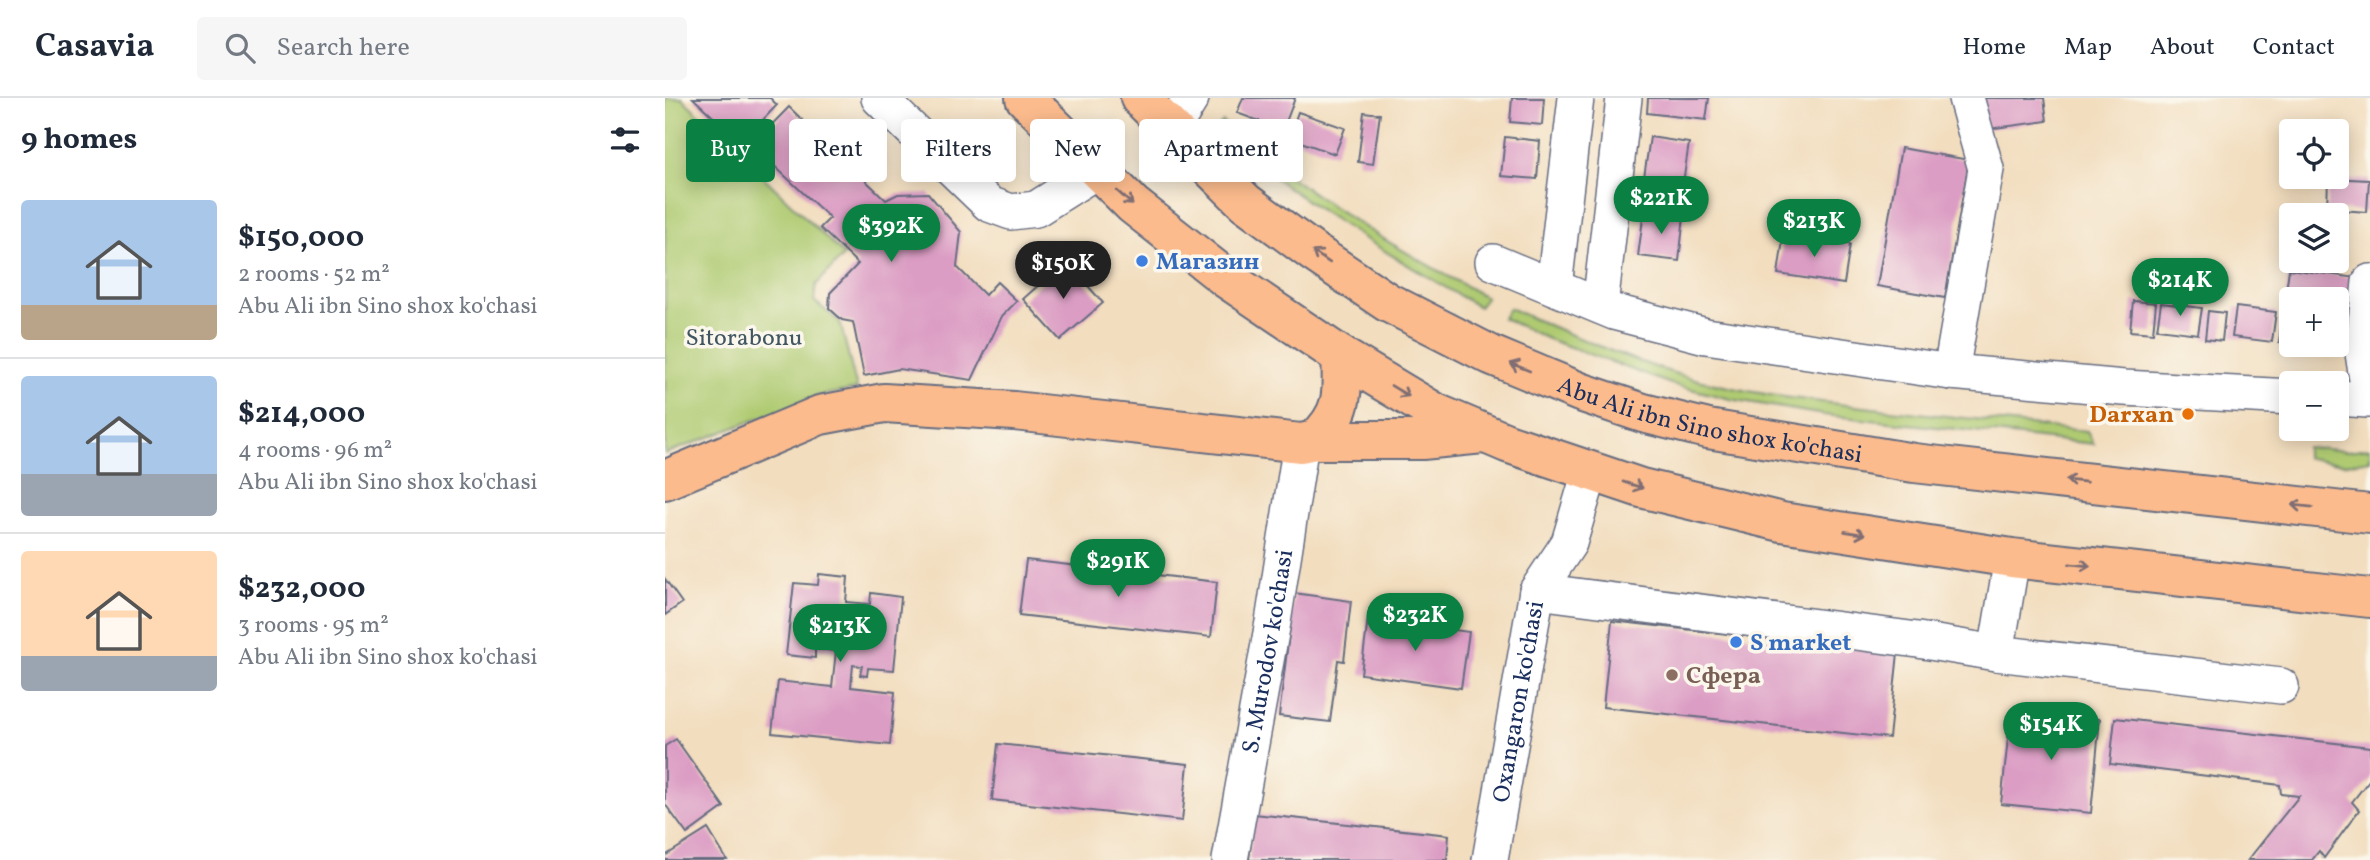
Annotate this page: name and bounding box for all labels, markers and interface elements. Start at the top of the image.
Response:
search box [197,17,687,80]
text: Casavia [35,25,155,71]
icon: search [221,29,259,67]
text: Search here [277,30,410,66]
text: Home [1962,31,2026,65]
text: Map [2064,31,2112,65]
text: About [2150,31,2215,65]
text: Contact [2253,31,2335,65]
text: 9 homes [21,119,137,161]
chip: Buy [686,119,775,182]
chip: Rent [789,119,887,182]
chip: Filters [901,119,1016,182]
chip: New [1030,119,1125,182]
chip: Apartment [1139,119,1303,182]
map controls [2279,119,2349,441]
button: locate [2279,119,2349,189]
icon: filters [606,121,644,159]
pin: $221K [1612,176,1710,236]
text: $221K [1630,183,1692,215]
one-way arrow [1116,190,1134,206]
pin: $213K [1765,200,1863,259]
button: layers [2279,203,2349,273]
pin: $392K [842,204,940,264]
text: $213K [1783,206,1845,238]
text: $392K [858,211,924,243]
text: $150,000 [238,217,364,259]
icon: home [77,228,161,312]
pin: $150K [1014,242,1112,301]
place label: Магазин [1156,246,1259,280]
text: $150K [1031,248,1095,280]
one-way arrow [1312,250,1331,264]
marker: Магазин [1134,253,1150,269]
pin: $214K [2131,258,2229,318]
text: 2 rooms · 52 m² [238,259,390,291]
text: $214K [2148,265,2212,297]
button: + [2279,287,2349,357]
text: Abu Ali ibn Sino shox ko'chasi [238,291,537,323]
park label: Sitorabonu [685,322,803,356]
one-way arrow [1509,359,1531,372]
street label: Abu Ali ibn Sino shox ko'chasi [1551,369,1865,473]
button: − [2279,371,2349,441]
one-way arrow [1389,384,1409,398]
text: $214,000 [238,393,365,435]
place label: Darxan [2089,399,2174,433]
icon: home [77,404,161,488]
marker: Darxan [2180,406,2196,422]
text: 4 rooms · 96 m² [238,435,392,467]
text: Abu Ali ibn Sino shox ko'chasi [238,467,537,499]
one-way arrow [2065,474,2088,487]
one-way arrow [1621,480,1643,493]
one-way arrow [2291,499,2314,512]
one-way arrow [1843,527,1866,540]
pin: $291K [1069,540,1167,599]
text: $291K [1086,546,1150,578]
street label: S. Murodov ko'chasi [1235,547,1303,757]
one-way arrow [2068,559,2091,572]
text: $232,000 [238,568,366,610]
icon: home [77,579,161,663]
pin: $232K [1366,594,1464,653]
street label: Oxangaron ko'chasi [1485,598,1554,805]
text: $232K [1383,600,1447,632]
pin: $213K [791,604,889,664]
text: 3 rooms · 95 m² [238,610,389,642]
text: $213K [809,611,871,643]
place label: S market [1750,627,1851,661]
marker: S market [1728,634,1744,650]
text: Abu Ali ibn Sino shox ko'chasi [238,642,537,674]
place label: Сфера [1686,660,1761,694]
marker: Сфера [1664,667,1680,683]
pin: $154K [2002,702,2100,762]
text: $154K [2019,709,2083,741]

